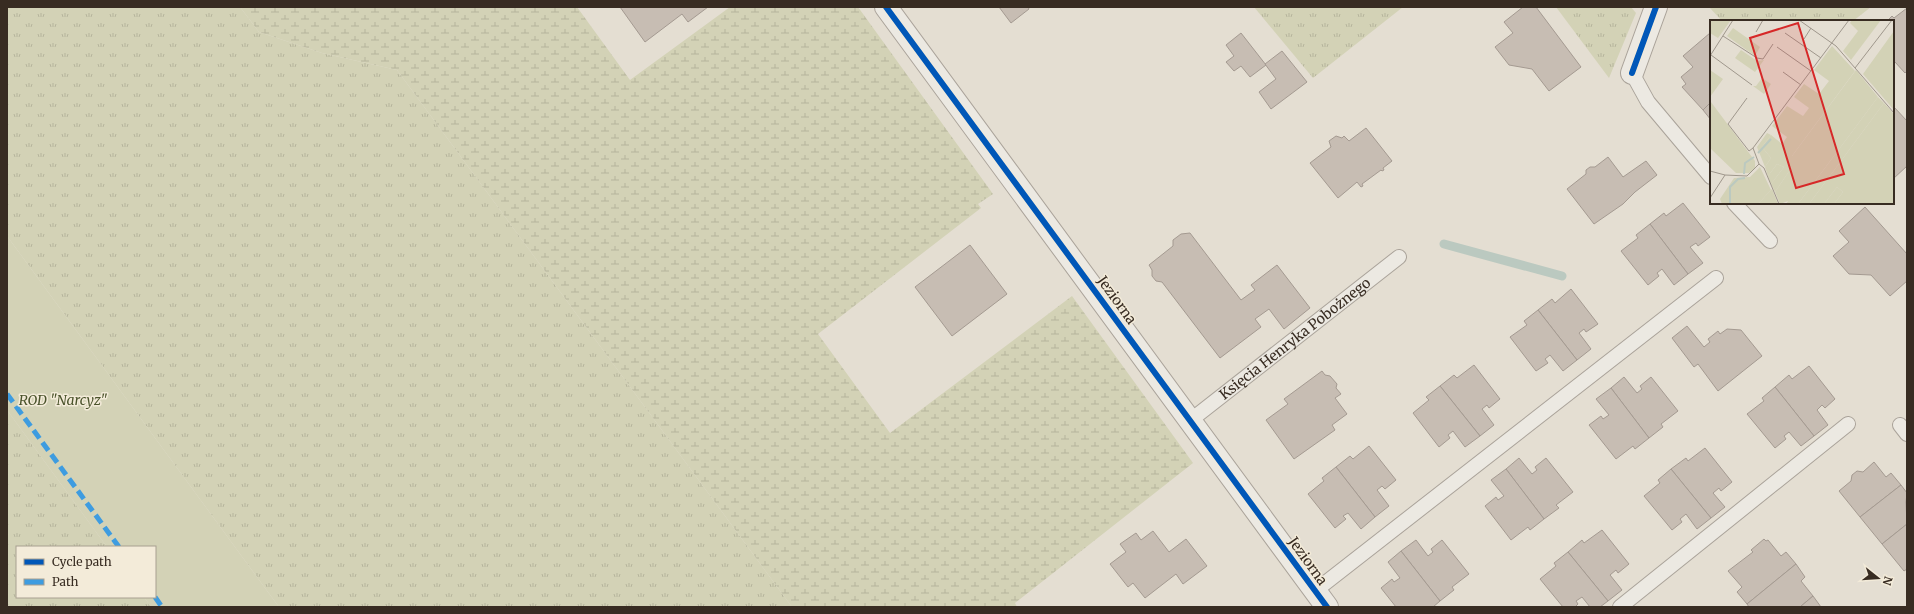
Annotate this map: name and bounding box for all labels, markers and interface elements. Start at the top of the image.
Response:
inset map [1710,20,1894,204]
street label: Jeziorna [1093,271,1141,328]
street label: Księcia Henryka Pobożnego [1216,274,1374,404]
park label: ROD "Narcyz" [19,391,107,409]
street label: Jeziorna [1284,532,1332,589]
legend [16,546,156,598]
text: Cycle path [52,554,112,569]
north arrow [1858,558,1898,598]
text: Path [52,574,78,589]
text: N [1880,575,1896,587]

